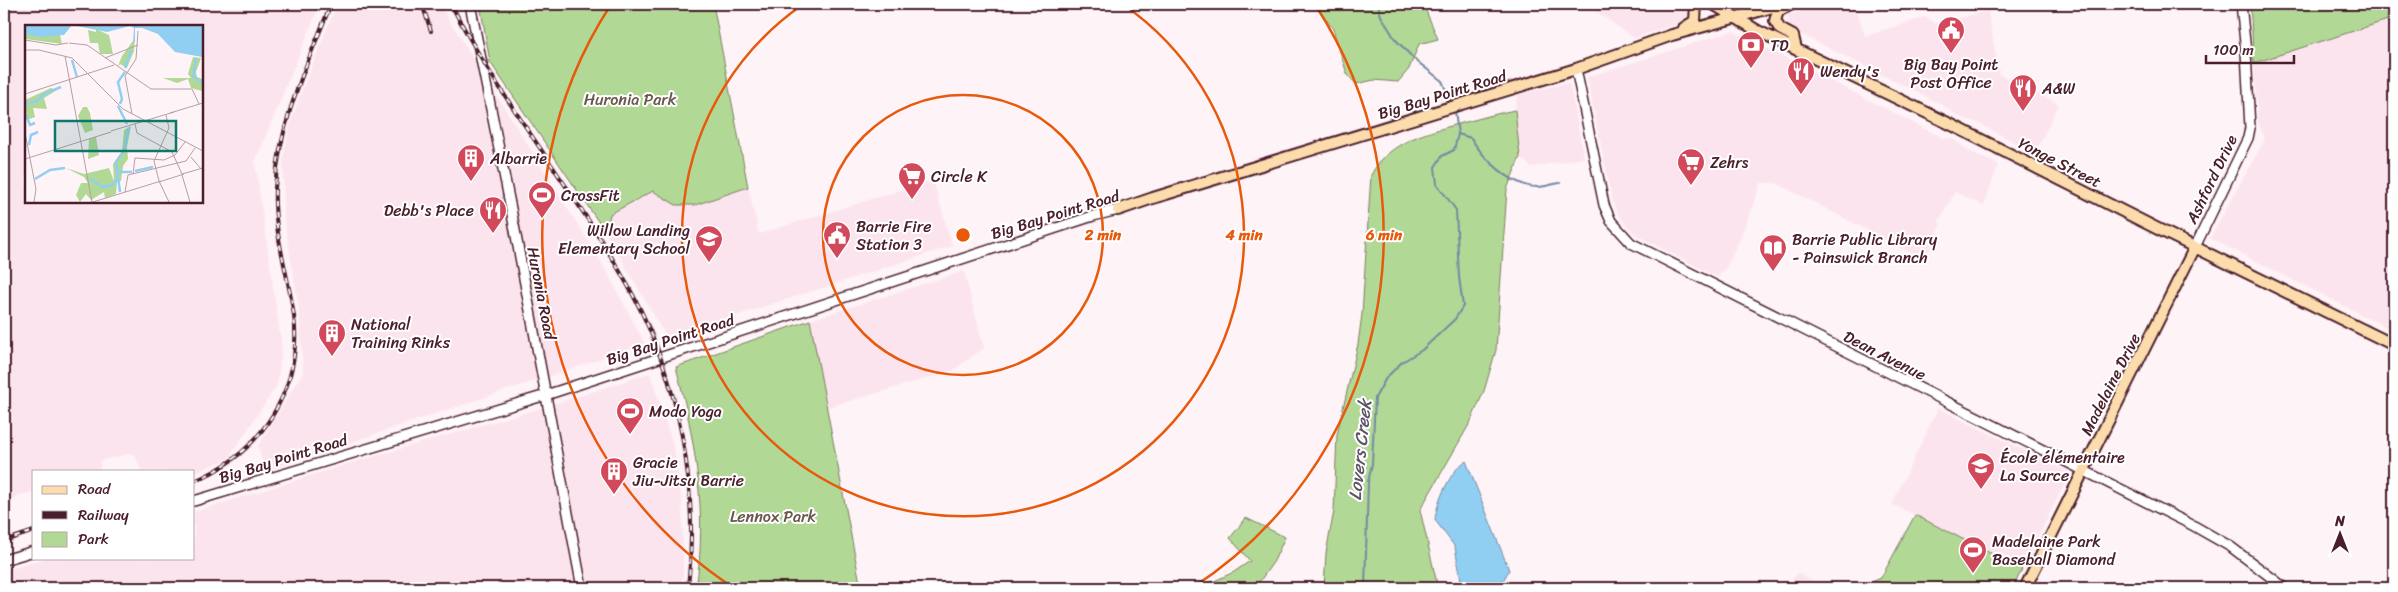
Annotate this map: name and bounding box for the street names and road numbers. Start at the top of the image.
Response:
street label: Big Bay Point Road [1374,61,1512,128]
street label: Yonge Street [2013,129,2107,196]
street label: Ashford Drive [2177,129,2246,230]
street label: Big Bay Point Road [987,181,1125,248]
street label: Huronia Road [518,244,565,344]
street label: Big Bay Point Road [602,305,739,374]
street label: Dean Avenue [1838,322,1931,389]
street label: Madelaine Drive [2072,328,2149,441]
street label: Big Bay Point Road [215,425,353,492]

